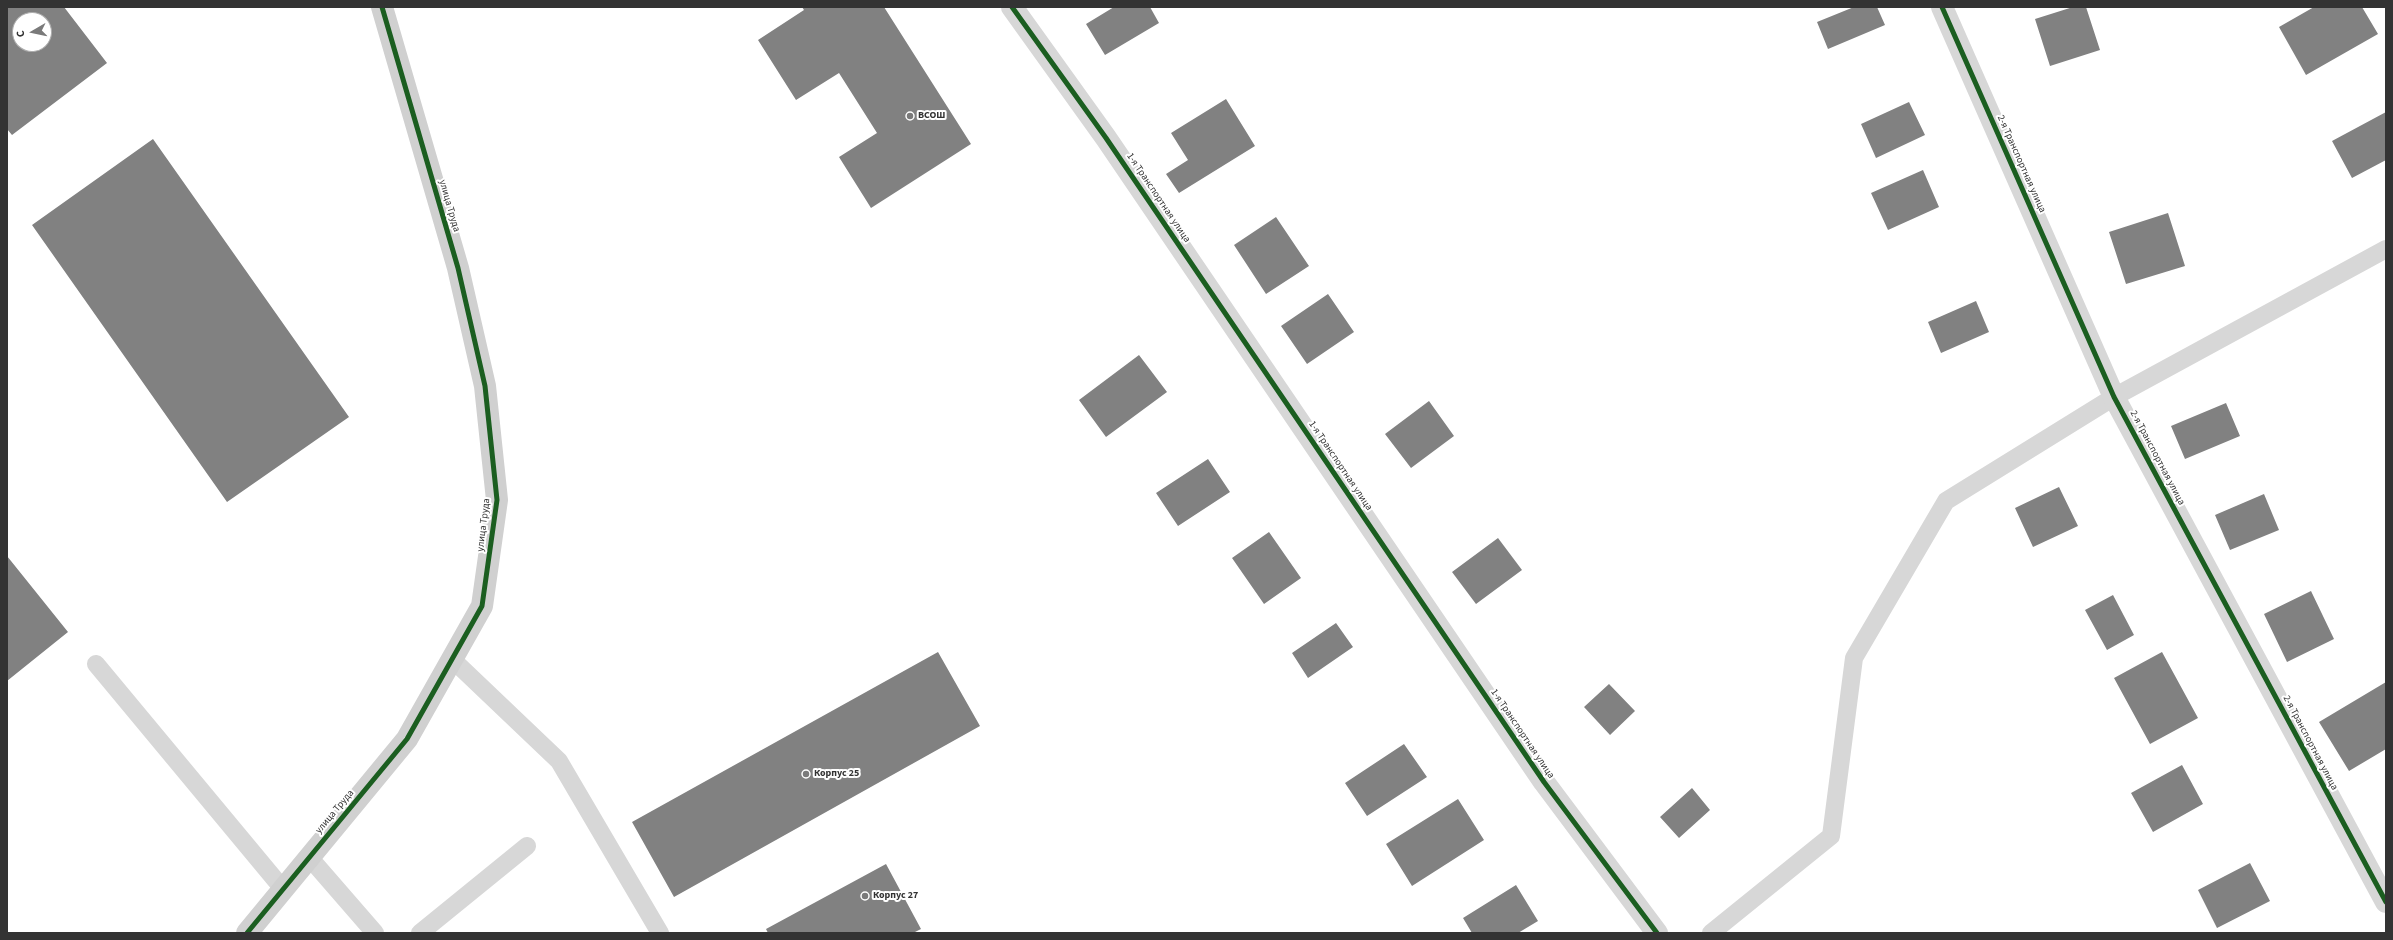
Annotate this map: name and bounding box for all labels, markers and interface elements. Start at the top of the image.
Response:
north arrow [12,12,52,52]
text: С [13,29,29,38]
place label: ВСОШ [918,110,945,122]
marker: ВСОШ [905,111,915,121]
street label: 2-я Транспортная улица [1994,113,2048,215]
street label: 1-я Транспортная улица [1123,151,1193,245]
street label: улица Труда [436,179,462,233]
street label: 2-я Транспортная улица [2127,409,2187,507]
street label: 1-я Транспортная улица [1305,419,1375,513]
street label: улица Труда [475,498,493,552]
street label: 1-я Транспортная улица [1487,687,1557,781]
street label: 2-я Транспортная улица [2280,694,2340,792]
place label: Корпус 25 [814,768,859,780]
marker: Корпус 25 [801,769,811,779]
street label: улица Труда [313,788,357,836]
place label: Корпус 27 [873,890,918,902]
marker: Корпус 27 [860,891,870,901]

